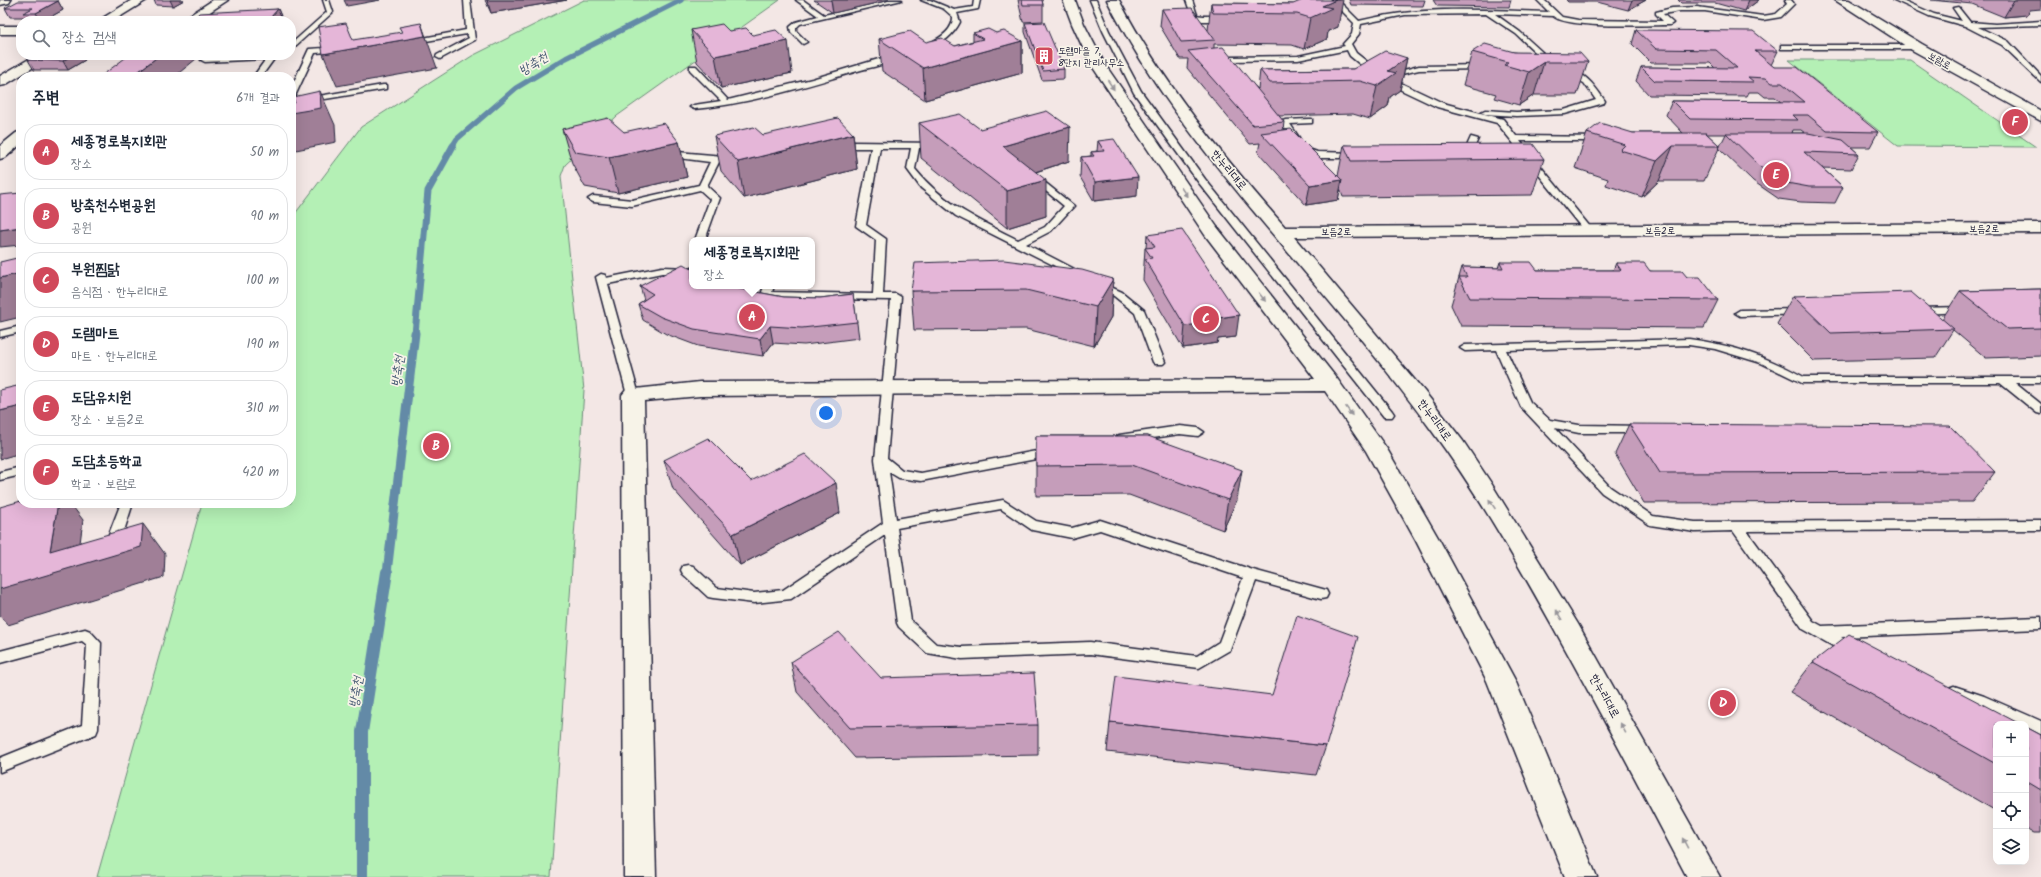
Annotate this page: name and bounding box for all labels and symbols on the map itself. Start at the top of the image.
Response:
place label: 도램마을 7, 8단지 관리사무소 [1058,43,1124,71]
building icon: 도램마을 7, 8단지 관리사무소 [1033,45,1055,67]
water label: 방축천 [515,46,554,81]
street label: 보람로 [1925,48,1954,74]
one-way arrow [1107,80,1115,90]
pin: F [2002,107,2028,137]
street label: 한누리대로 [1206,146,1251,195]
pin: E [1763,160,1789,190]
one-way arrow [1180,187,1188,198]
street label: 보듬2로 [1969,221,1999,237]
street label: 보듬2로 [1645,223,1675,239]
street label: 보듬2로 [1321,224,1351,240]
one-way arrow [1258,291,1266,302]
pin: A [739,302,765,332]
pin: C [1193,304,1219,334]
water label: 방축천 [386,353,411,388]
street label: 한누리대로 [1413,395,1456,445]
your location [816,403,836,423]
one-way arrow [1345,406,1353,416]
pin: B [423,431,449,461]
one-way arrow [1488,499,1496,509]
one-way arrow [1556,609,1563,621]
street label: 한누리대로 [1585,671,1625,722]
water label: 방축천 [344,674,370,709]
pin: D [1710,688,1736,718]
one-way arrow [1620,723,1626,734]
one-way arrow [1682,837,1688,849]

